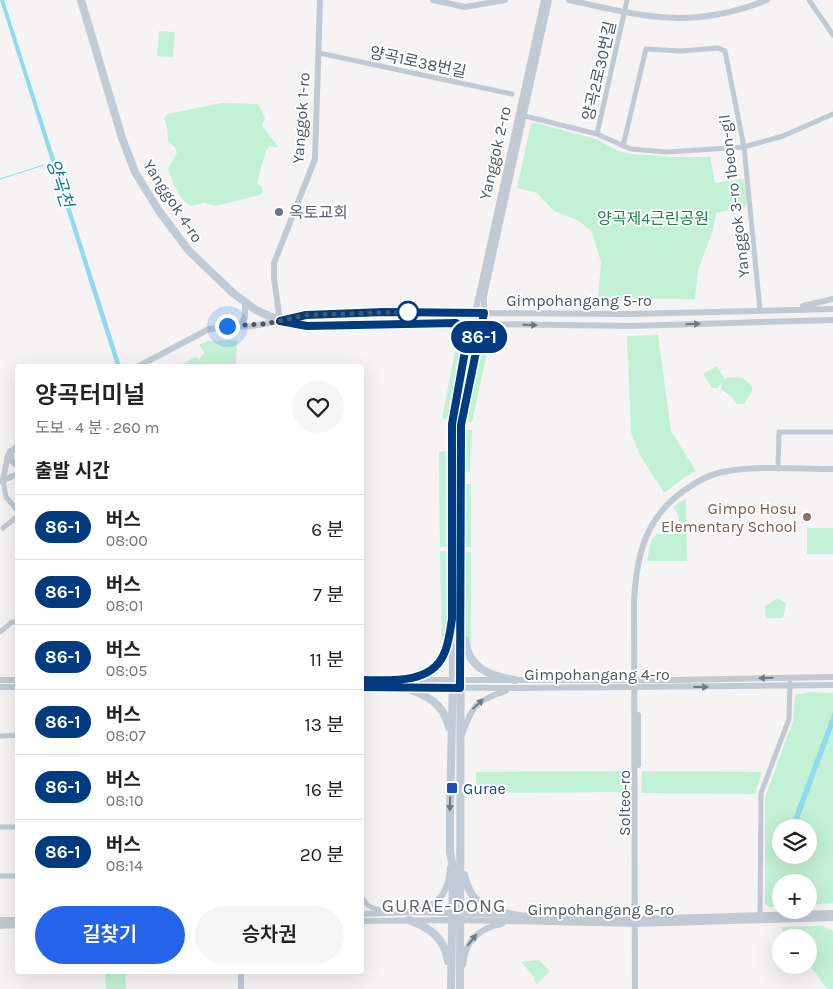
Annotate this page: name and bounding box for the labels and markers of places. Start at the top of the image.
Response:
place label: 옥토교회 [289,203,348,222]
marker: 옥토교회 [273,206,285,218]
unlabelled marker [397,301,419,323]
place label: Gimpo Hosu Elementary School [661,499,797,536]
marker: Gimpo Hosu Elementary School [801,511,813,523]
place label: Gurae [463,779,506,798]
marker: Gurae [445,781,459,795]

